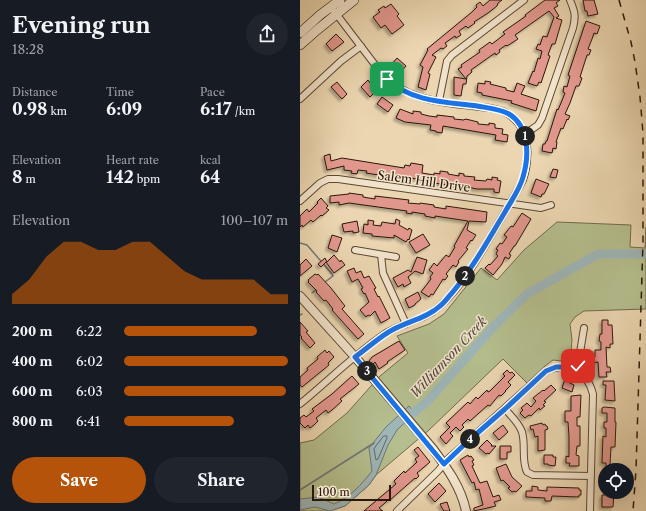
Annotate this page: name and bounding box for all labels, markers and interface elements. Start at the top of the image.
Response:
text: Evening run [12,12,151,39]
button: share [246,13,288,55]
text: 18:28 [12,41,44,57]
pin [370,62,404,96]
icon: arrive [376,68,398,90]
text: Distance [12,85,58,99]
text: Time [106,85,134,99]
text: Pace [200,85,225,99]
text: 0.98 [12,99,48,119]
text: 6:09 [106,99,142,119]
text: 6:17 [200,99,232,119]
text: km [48,104,67,118]
text: /km [232,104,255,118]
pin: 1 [515,126,535,146]
text: 1 [523,129,527,143]
text: Elevation [12,153,61,167]
text: Heart rate [106,153,159,167]
text: kcal [200,153,221,167]
text: 8 [12,167,22,187]
text: 142 [106,167,134,187]
text: 64 [200,167,220,187]
street label: Salem Hill Drive [377,167,472,195]
text: m [22,172,36,186]
text: bpm [134,172,160,186]
text: Elevation [12,212,70,228]
text: 100–107 m [221,212,288,228]
pin: 2 [455,266,475,286]
text: 2 [462,269,468,283]
water label: Williamson Creek [406,313,490,401]
text: 200 m [12,323,52,339]
text: 6:22 [76,323,102,339]
pin [561,349,595,383]
text: 400 m [12,353,52,369]
text: 6:02 [76,353,103,369]
icon: check [567,355,589,377]
pin: 3 [357,361,377,381]
text: 3 [364,364,370,378]
text: 600 m [12,383,53,399]
text: 6:03 [76,383,103,399]
text: 800 m [12,413,53,429]
text: 6:41 [76,413,100,429]
pin: 4 [460,429,480,449]
text: 4 [467,432,473,446]
button: Save [12,457,146,503]
button: Share [154,457,288,503]
map controls [598,463,634,499]
button: locate [598,463,634,499]
scale bar [312,483,391,502]
text: 100 m [318,485,350,499]

